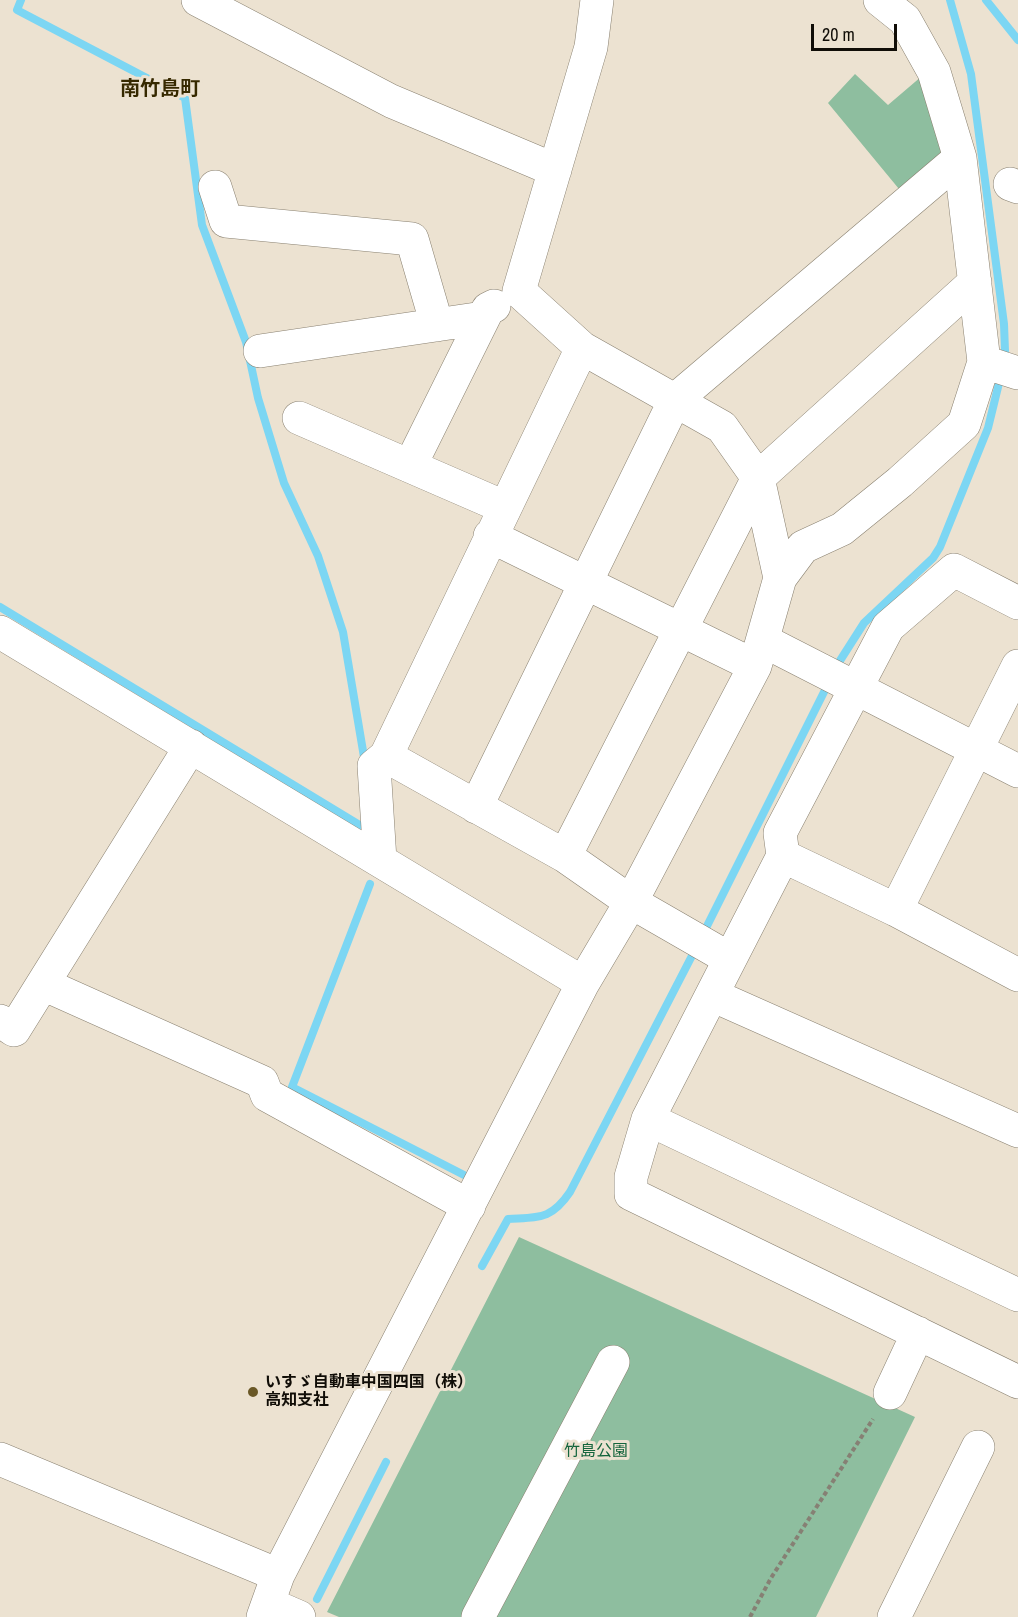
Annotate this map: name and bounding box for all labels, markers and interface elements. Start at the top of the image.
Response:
scale bar [814,12,900,50]
text: 20 m [822,22,855,47]
district label: 南竹島町 [120,78,200,102]
place label: いすゞ自動車中国四国（株） 高知支社 [265,1373,473,1411]
marker: いすゞ自動車中国四国（株） 高知支社 [246,1385,260,1399]
park label: 竹島公園 [564,1442,628,1462]

